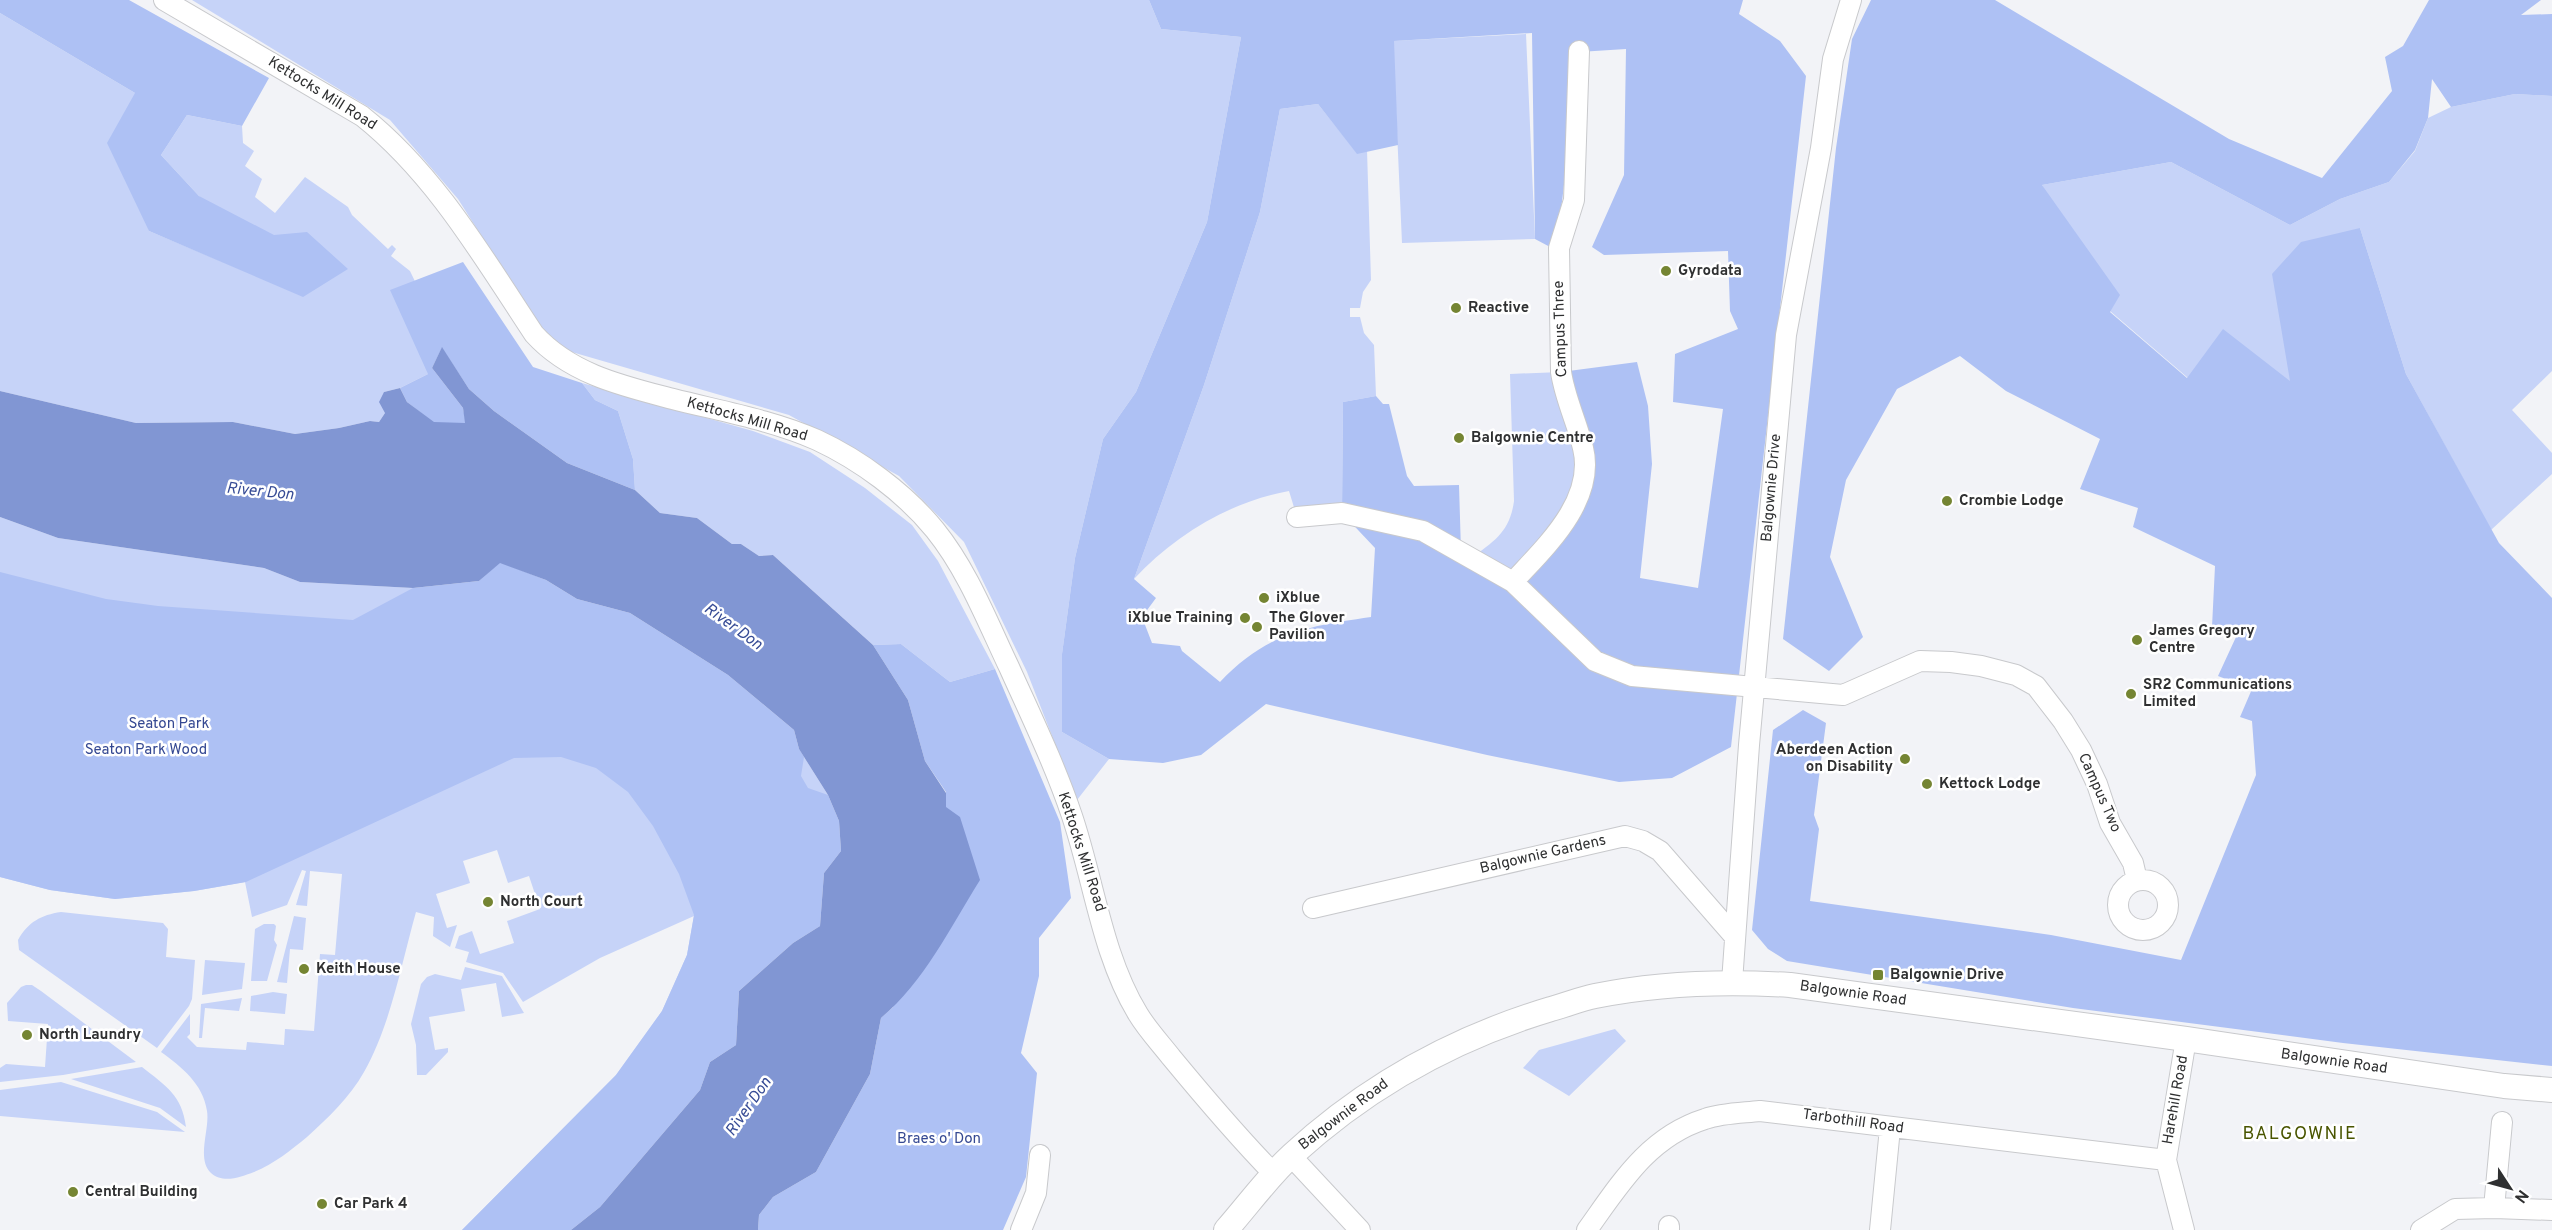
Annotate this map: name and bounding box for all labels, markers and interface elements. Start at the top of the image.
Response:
street label: Kettocks Mill Road [264,53,380,135]
place label: Gyrodata [1678,262,1742,281]
marker: Gyrodata [1659,264,1673,278]
street label: Campus Three [1550,280,1572,378]
place label: Reactive [1468,299,1529,318]
marker: Reactive [1449,301,1463,315]
street label: Kettocks Mill Road [684,394,810,446]
place label: Balgownie Centre [1471,429,1594,448]
marker: Balgownie Centre [1452,431,1466,445]
street label: Balgownie Drive [1758,433,1786,543]
water label: River Don [225,479,295,505]
place label: Crombie Lodge [1959,492,2064,511]
marker: Crombie Lodge [1940,494,1954,508]
place label: iXblue [1276,589,1320,608]
marker: iXblue [1257,591,1271,605]
water label: River Don [700,599,766,655]
place label: iXblue Training [1128,609,1233,628]
place label: The Glover Pavilion [1269,609,1346,645]
marker: iXblue Training [1238,611,1252,625]
marker: The Glover Pavilion [1250,620,1264,634]
place label: James Gregory Centre [2149,622,2255,658]
marker: James Gregory Centre [2130,633,2144,647]
place label: SR2 Communications Limited [2143,676,2292,712]
marker: SR2 Communications Limited [2124,687,2138,701]
park label: Seaton Park [128,715,210,734]
park label: Seaton Park Wood [85,741,207,760]
place label: Aberdeen Action on Disability [1776,741,1893,777]
street label: Campus Two [2073,750,2125,836]
marker: Aberdeen Action on Disability [1898,752,1912,766]
place label: Kettock Lodge [1939,775,2041,794]
marker: Kettock Lodge [1920,777,1934,791]
street label: Kettocks Mill Road [1053,790,1109,914]
street label: Balgownie Gardens [1478,831,1608,879]
place label: North Court [500,893,583,912]
marker: North Court [481,895,495,909]
place label: Keith House [316,960,401,979]
marker: Keith House [297,962,311,976]
place label: Balgownie Drive [1890,966,2004,985]
marker: Balgownie Drive [1871,968,1885,982]
street label: Balgownie Road [1798,977,1908,1011]
place label: North Laundry [39,1026,141,1045]
marker: North Laundry [20,1028,34,1042]
street label: Balgownie Road [2279,1045,2389,1079]
street label: Harehill Road [2159,1054,2193,1146]
water label: River Don [721,1073,777,1140]
street label: Balgownie Road [1295,1075,1393,1155]
street label: Tarbothill Road [1801,1105,1905,1139]
district label: BALGOWNIE [2243,1123,2357,1146]
park label: Braes o' Don [897,1130,981,1149]
north arrow [2480,1158,2540,1218]
place label: Central Building [85,1183,198,1202]
marker: Central Building [66,1185,80,1199]
text: N [2509,1185,2532,1206]
place label: Car Park 4 [334,1195,408,1214]
marker: Car Park 4 [315,1197,329,1211]

